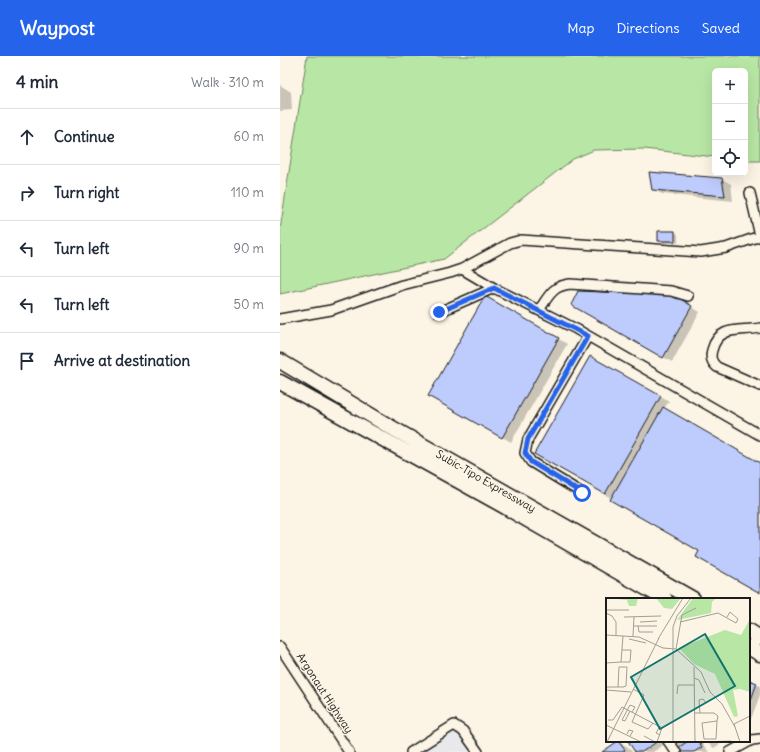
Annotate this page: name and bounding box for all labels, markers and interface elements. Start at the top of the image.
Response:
text: Waypost [20,16,95,40]
text: Map [567,19,594,37]
text: Directions [616,19,680,37]
text: Saved [702,19,740,37]
map controls [712,68,748,176]
button: + [712,68,748,104]
text: 4 min [16,71,58,93]
text: Walk · 310 m [191,74,264,91]
button: − [712,104,748,140]
icon: ahead [16,126,38,148]
text: Continue [54,127,115,146]
text: 60 m [233,128,264,145]
button: locate [712,140,748,176]
icon: right [16,182,38,204]
text: Turn right [54,183,119,202]
text: 110 m [231,184,264,201]
icon: left [16,238,38,260]
text: Turn left [54,239,109,258]
text: 90 m [233,240,264,257]
icon: left [16,294,38,316]
text: Turn left [54,295,109,314]
text: 50 m [233,296,264,313]
route end [430,303,448,321]
icon: arrive [16,350,38,372]
text: Arrive at destination [54,351,190,370]
street label: Subic-Tipo Expressway [434,447,538,515]
route start [573,484,591,502]
inset map [606,598,750,742]
street label: Argonaut Highway [294,650,356,736]

